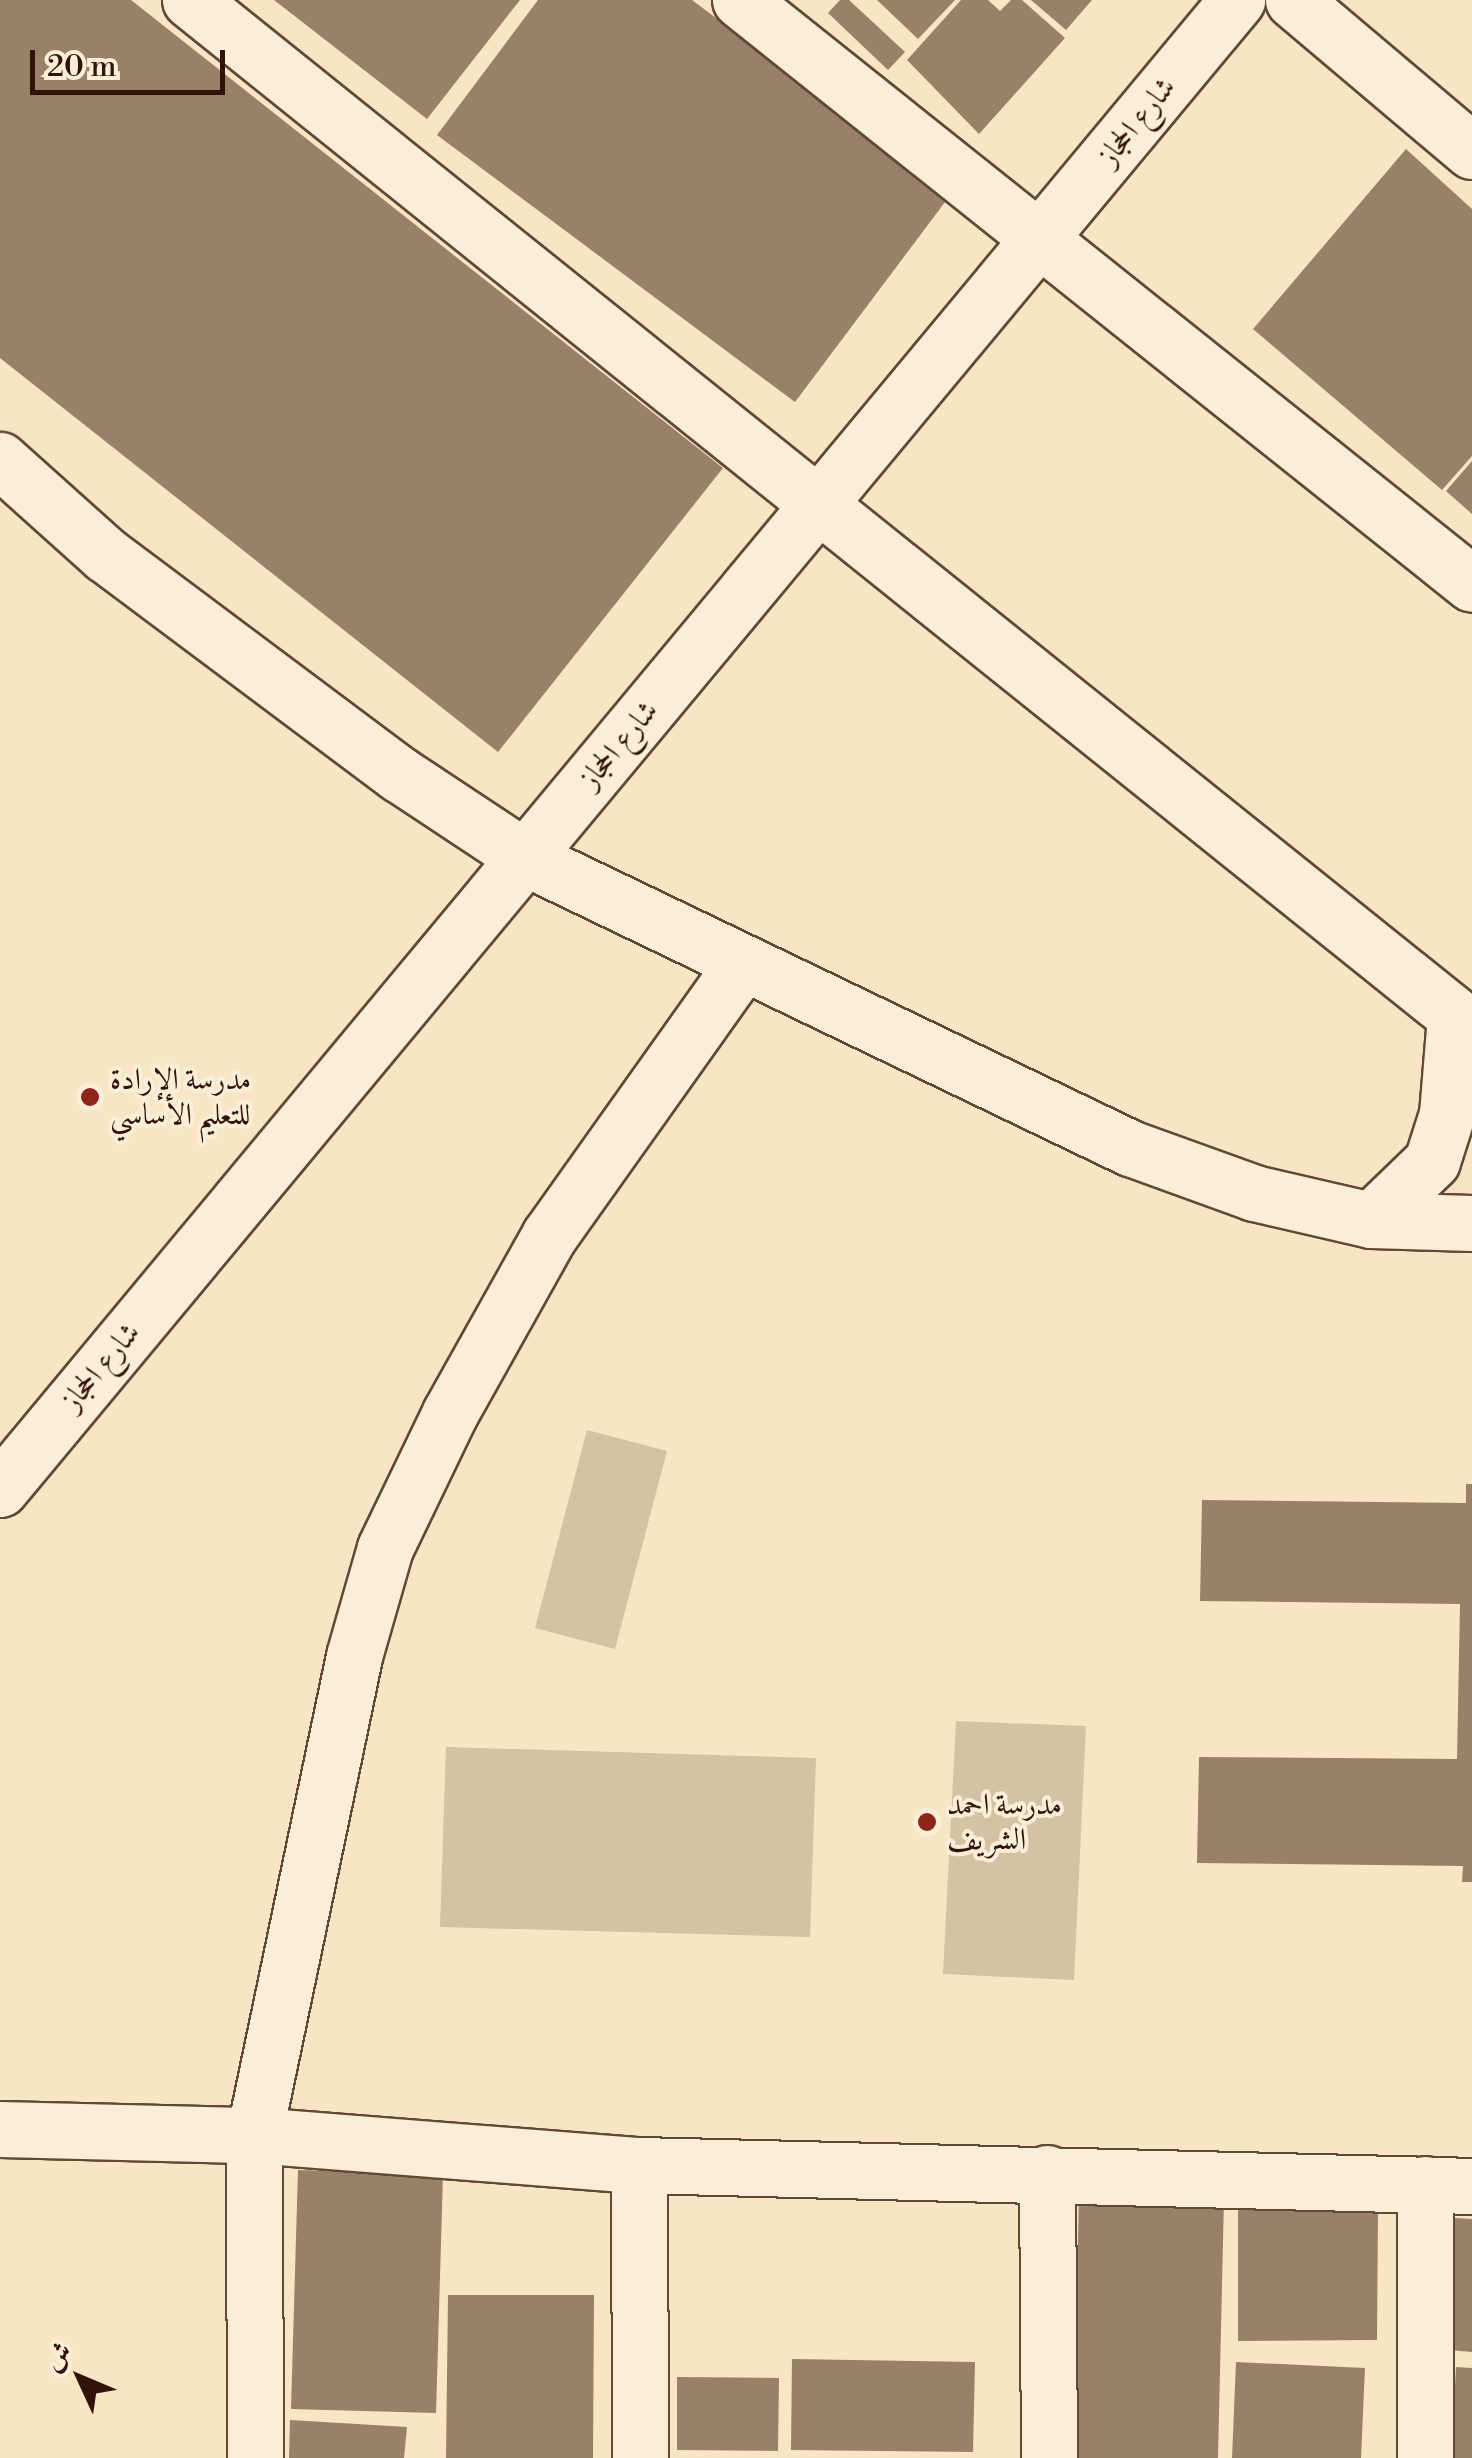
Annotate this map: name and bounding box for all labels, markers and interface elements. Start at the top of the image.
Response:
scale bar [35,30,230,92]
text: 20 m [47,48,116,86]
street label: شارع الحجاز [1090,70,1184,174]
street label: شارع الحجاز [572,694,666,796]
place label: مدرسة الإرادة للتعليم الأساسي [110,1062,251,1132]
marker: مدرسة الإرادة للتعليم الأساسي [79,1086,101,1108]
street label: شارع الحجاز [54,1316,148,1418]
place label: مدرسة احمد الشريف [947,1787,1062,1858]
marker: مدرسة احمد الشريف [916,1811,938,1833]
north arrow [30,2328,130,2428]
text: ش [36,2335,80,2379]

